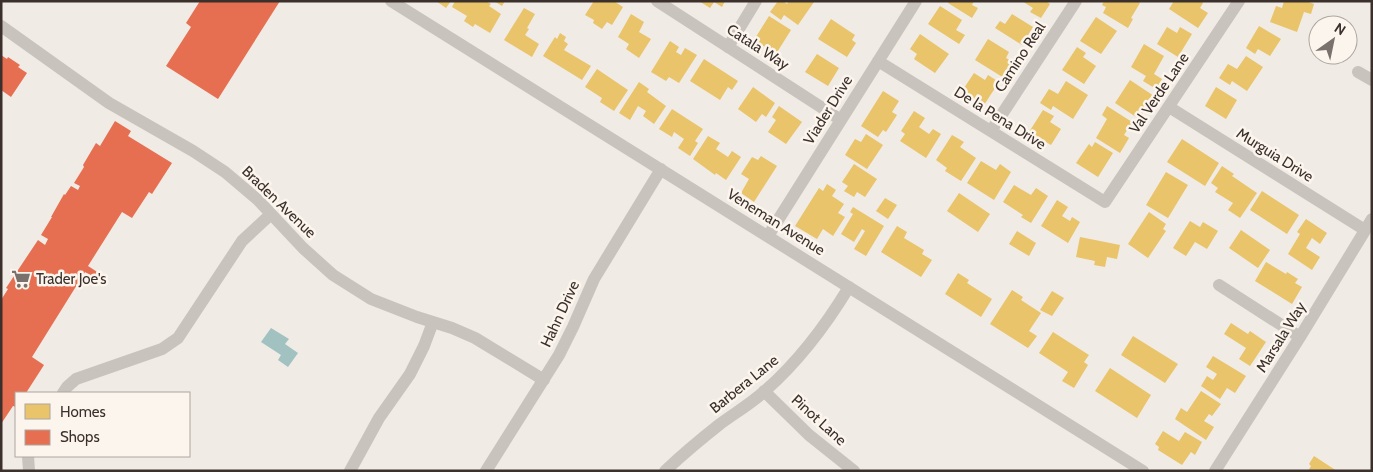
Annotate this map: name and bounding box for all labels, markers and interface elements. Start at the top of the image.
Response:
north arrow [1308,15,1358,65]
street label: Camino Real [991,18,1050,95]
text: N [1331,19,1349,39]
street label: Catala Way [723,20,793,74]
street label: Val Verde Lane [1125,49,1193,137]
street label: Viader Drive [800,72,856,148]
street label: De la Pena Drive [951,83,1049,154]
street label: Murguia Drive [1233,124,1317,186]
street label: Braden Avenue [238,162,320,242]
street label: Veneman Avenue [724,185,828,259]
supermarket icon: Trader Joe's [10,268,32,290]
place label: Trader Joe's [36,270,107,288]
street label: Hahn Drive [537,278,583,350]
street label: Marsala Way [1252,298,1310,376]
street label: Barbera Lane [706,351,782,417]
street label: Pinot Lane [788,391,850,449]
legend [15,392,190,457]
text: Homes [60,403,106,421]
text: Shops [60,428,100,446]

